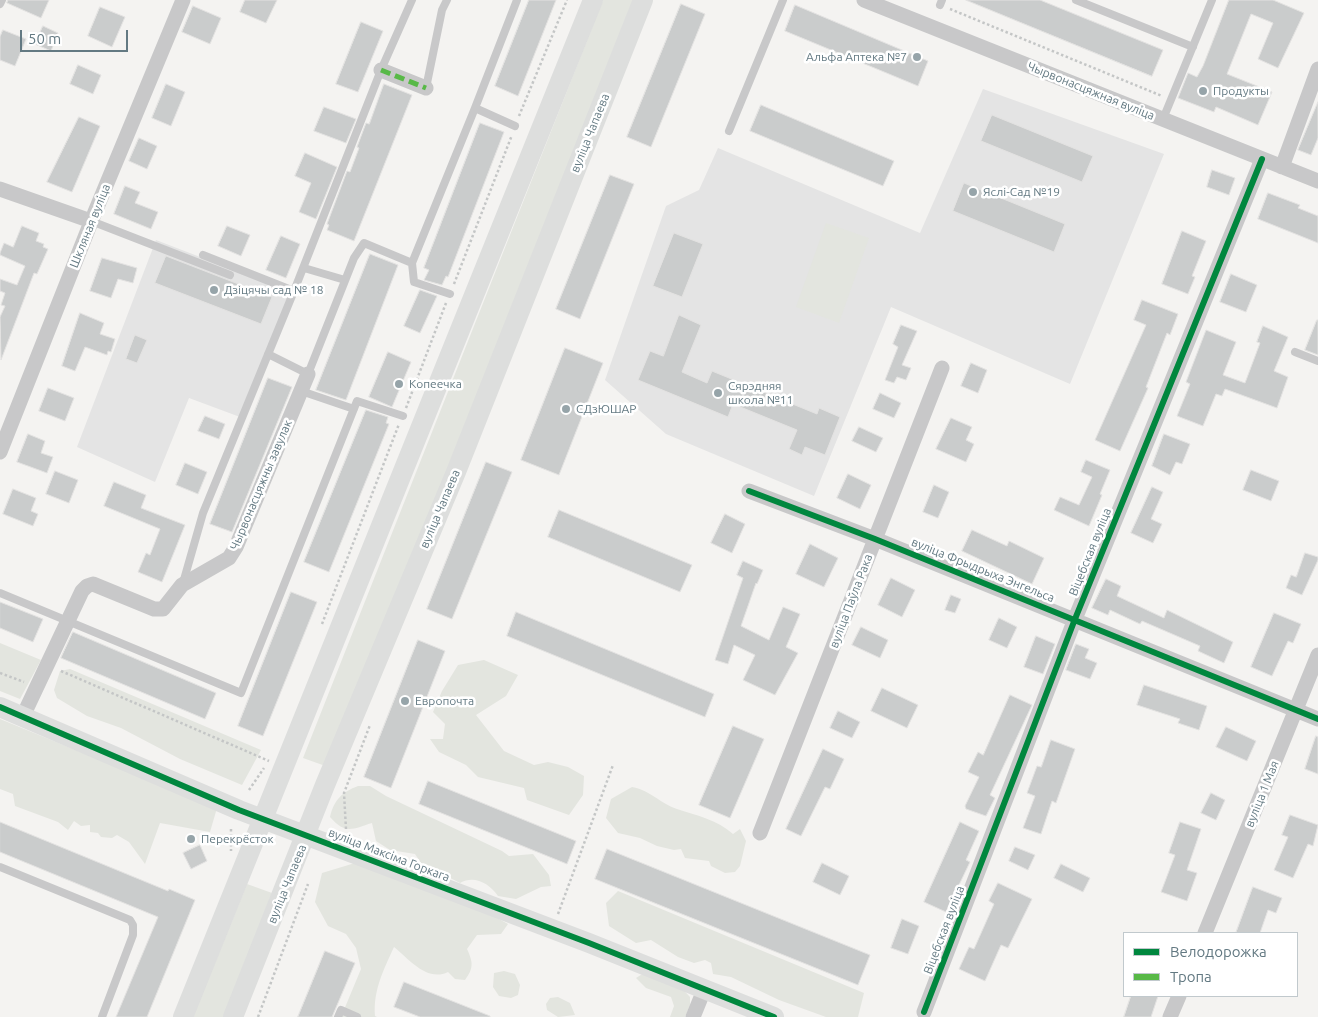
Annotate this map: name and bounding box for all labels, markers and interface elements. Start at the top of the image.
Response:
scale bar [22,20,130,52]
text: 50 m [28,30,61,47]
place label: Альфа Аптека №7 [806,50,907,64]
marker: Альфа Аптека №7 [911,51,923,63]
street label: Чырвонасцяжная вуліца [1025,59,1157,123]
place label: Продукты [1213,84,1269,98]
marker: Продукты [1197,85,1209,97]
street label: вуліца Чапаева [568,91,612,175]
street label: Шкляная вуліца [67,182,113,270]
place label: Яслі-Сад №19 [983,185,1060,199]
marker: Яслі-Сад №19 [967,186,979,198]
place label: Дзіцячы сад № 18 [224,283,323,297]
marker: Дзіцячы сад № 18 [208,284,220,296]
place label: Копеечка [409,377,462,391]
marker: Копеечка [393,378,405,390]
place label: Сярэдняя школа №11 [728,379,793,407]
marker: Сярэдняя школа №11 [712,387,724,399]
place label: СДзЮШАР [576,402,637,416]
marker: СДзЮШАР [560,403,572,415]
street label: Чырвонасцяжны завулак [227,418,295,552]
street label: вуліца Чапаева [417,467,463,551]
street label: Віцебская вуліца [1066,506,1114,598]
street label: вуліца Фрыдрыха Энгельса [909,535,1057,605]
street label: вуліца Паўла Рака [826,552,876,650]
place label: Европочта [415,694,474,708]
marker: Европочта [399,695,411,707]
street label: вуліца 1 Мая [1242,759,1282,829]
street label: вуліца Максіма Горкага [326,825,452,885]
place label: Перекрёсток [201,832,274,846]
marker: Перекрёсток [185,833,197,845]
street label: вуліца Чапаева [265,842,309,926]
street label: Віцебская вуліца [921,884,967,976]
legend [1123,932,1298,997]
text: Велодорожка [1170,943,1267,960]
text: Тропа [1170,968,1212,985]

